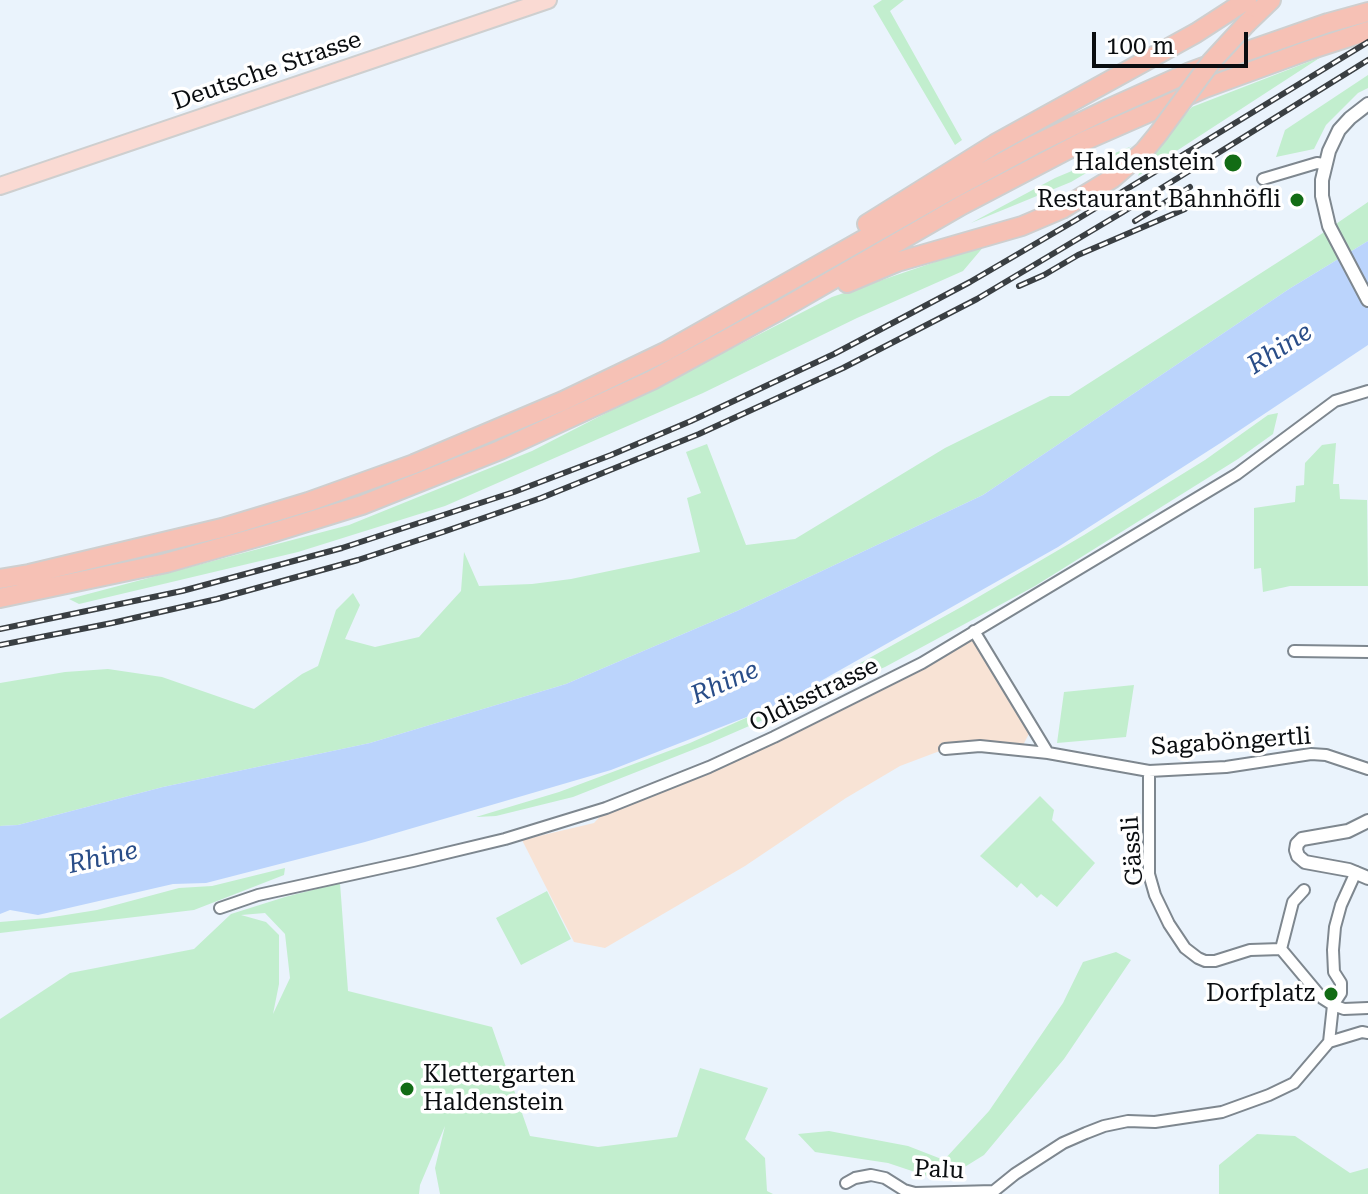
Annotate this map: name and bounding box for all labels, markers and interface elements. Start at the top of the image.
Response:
scale bar [1096,16,1252,66]
street label: Deutsche Strasse [169,25,365,117]
text: 100 m [1106,32,1174,60]
place label: Haldenstein [1074,149,1215,177]
marker: Haldenstein [1222,152,1244,174]
place label: Restaurant Bahnhöfli [1037,186,1281,214]
marker: Restaurant Bahnhöfli [1288,191,1306,209]
water label: Rhine [1242,317,1318,381]
street label: Oldisstrasse [745,651,883,739]
water label: Rhine [686,654,764,712]
street label: Sagaböngertli [1150,722,1312,762]
street label: Gässli [1116,815,1150,887]
water label: Rhine [65,835,141,881]
place label: Dorfplatz [1206,980,1315,1008]
marker: Dorfplatz [1322,985,1340,1003]
place label: Klettergarten Haldenstein [423,1061,576,1117]
marker: Klettergarten Haldenstein [398,1080,416,1098]
street label: Palu [913,1154,965,1186]

